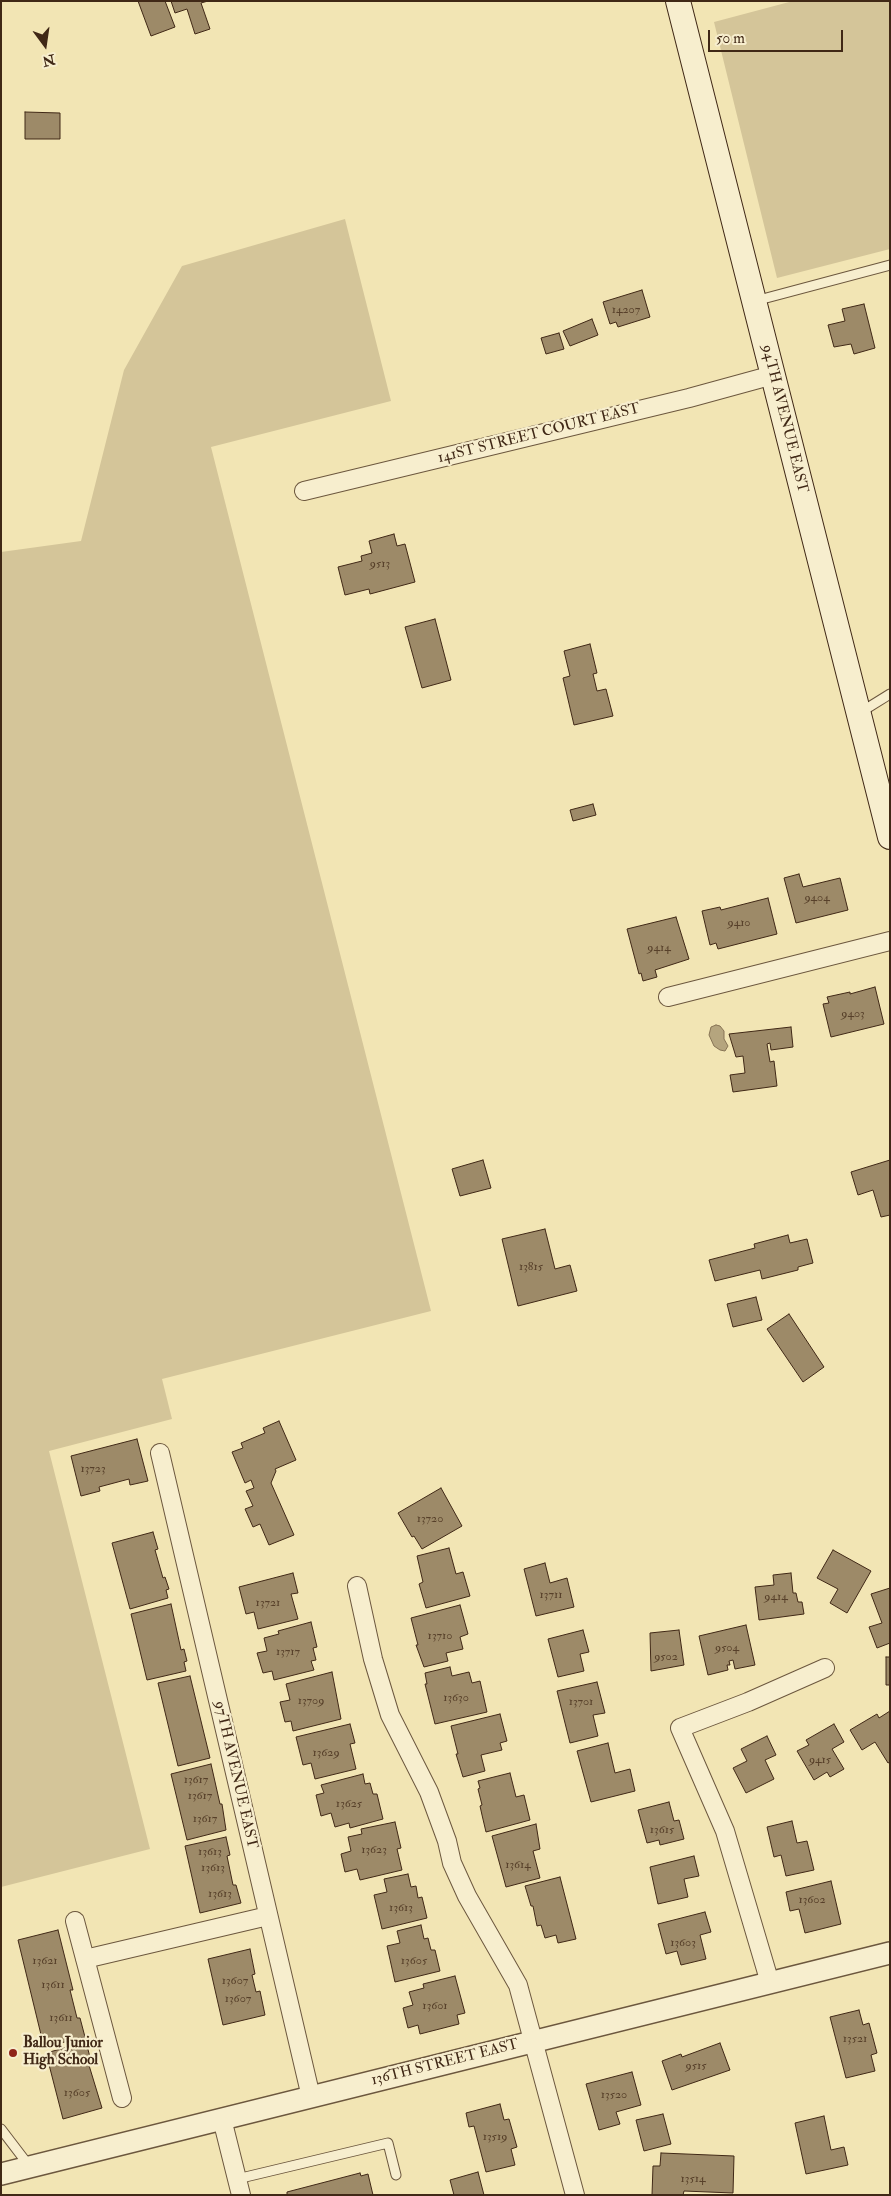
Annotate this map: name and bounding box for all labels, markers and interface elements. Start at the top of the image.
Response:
north arrow [20,20,70,70]
scale bar [711,20,846,52]
text: 50 m [716,29,745,48]
text: N [41,50,57,70]
house number: 14207 [612,303,640,317]
street label: 94TH AVENUE EAST [757,343,811,495]
street label: 141ST STREET COURT EAST [436,400,642,468]
house number: 9513 [370,557,390,571]
house number: 9404 [804,891,830,905]
house number: 9410 [728,916,750,930]
house number: 9414 [647,941,671,955]
house number: 9403 [841,1007,865,1021]
house number: 13815 [519,1260,543,1274]
house number: 13723 [80,1462,106,1476]
house number: 13720 [417,1512,443,1526]
house number: 13711 [540,1588,562,1602]
house number: 9414 [764,1590,788,1604]
house number: 13721 [256,1596,280,1610]
house number: 13710 [428,1629,452,1643]
house number: 9504 [715,1641,739,1655]
house number: 13717 [276,1645,300,1659]
house number: 9502 [654,1650,678,1664]
house number: 13630 [443,1691,469,1705]
house number: 13709 [298,1694,324,1708]
house number: 13701 [569,1695,593,1709]
street label: 97TH AVENUE EAST [209,1699,261,1851]
house number: 13629 [312,1746,340,1760]
house number: 9415 [809,1753,831,1767]
house number: 13617 [184,1773,208,1787]
house number: 13617 [188,1789,212,1803]
house number: 13625 [336,1797,362,1811]
house number: 13617 [193,1812,217,1826]
house number: 13615 [650,1823,674,1837]
house number: 13623 [361,1843,387,1857]
house number: 13613 [198,1845,222,1859]
house number: 13614 [505,1858,531,1872]
house number: 13613 [201,1861,225,1875]
house number: 13613 [208,1887,232,1901]
house number: 13602 [798,1893,826,1907]
house number: 13613 [389,1901,413,1915]
house number: 13603 [670,1936,696,1950]
house number: 13621 [32,1954,58,1968]
house number: 13605 [401,1954,427,1968]
house number: 13607 [222,1974,248,1988]
house number: 13611 [41,1978,65,1992]
house number: 13607 [225,1992,251,2006]
house number: 13601 [422,1999,448,2013]
house number: 13611 [49,2011,73,2025]
house number: 13521 [843,2032,867,2046]
place label: Ballou Junior High School [23,2035,103,2070]
street label: 136TH STREET EAST [369,2036,521,2090]
marker: Ballou Junior High School [7,2047,19,2059]
house number: 9515 [686,2059,706,2073]
house number: 13605 [64,2086,90,2100]
house number: 13520 [601,2088,627,2102]
house number: 13519 [483,2130,507,2144]
house number: 13514 [681,2172,705,2186]

